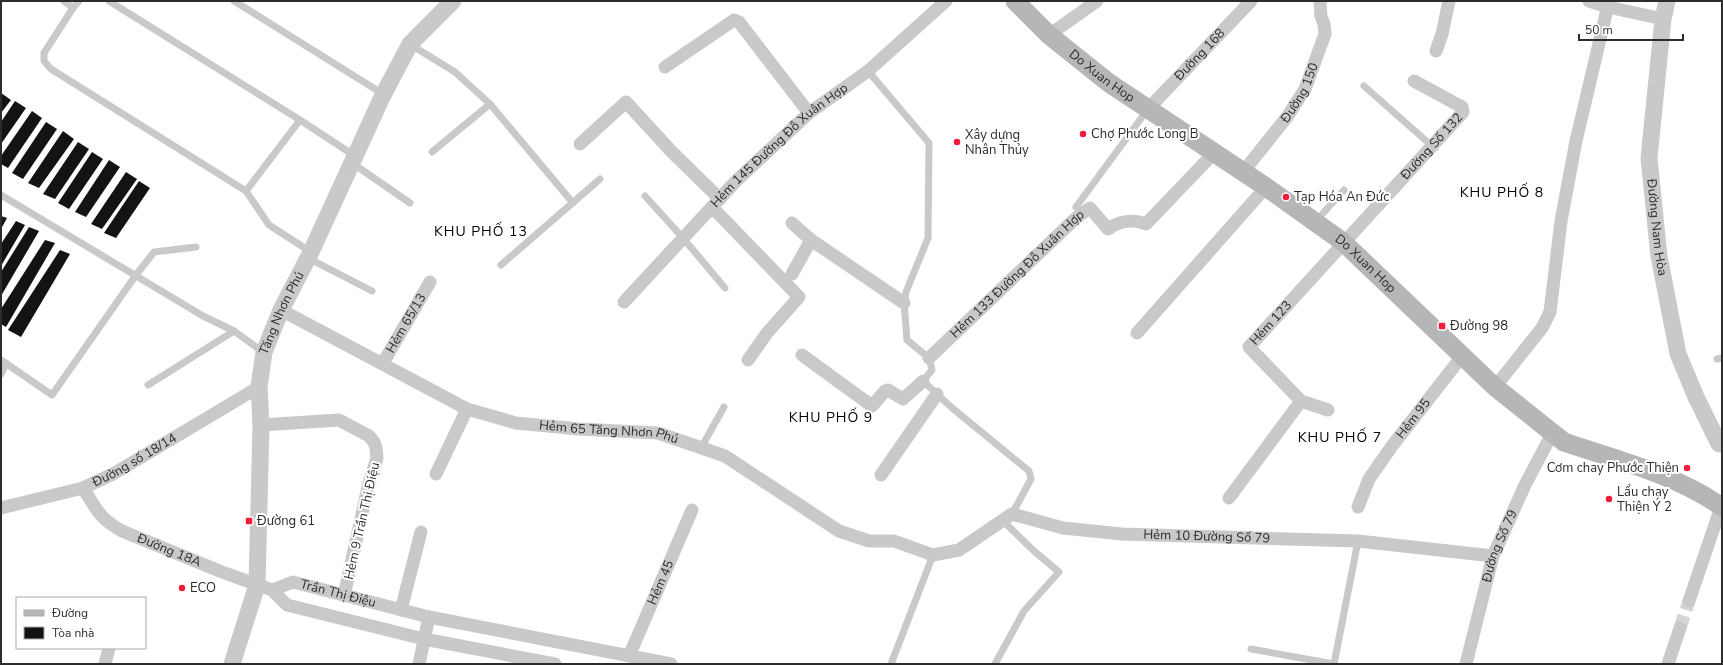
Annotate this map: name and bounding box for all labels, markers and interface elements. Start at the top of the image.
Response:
scale bar [1579,16,1683,42]
text: 50 m [1585,22,1613,38]
street label: Đường 168 [1170,25,1229,86]
street label: Do Xuan Hop [1065,45,1138,107]
street label: Đường 150 [1276,60,1323,128]
street label: Hẻm 145 Đường Đỗ Xuân Hợp [707,79,852,212]
street label: Đường Số 132 [1396,109,1467,184]
place label: Chợ Phước Long B [1091,125,1199,143]
place label: Xây dựng Nhân Thủy [965,126,1029,159]
marker: Chợ Phước Long B [1078,129,1088,139]
marker: Xây dựng Nhân Thủy [952,137,962,147]
street label: Đường Nam Hòa [1642,177,1672,277]
district label: KHU PHỐ 8 [1460,182,1544,202]
place label: Tạp Hóa An Đức [1294,188,1389,206]
marker: Tạp Hóa An Đức [1281,192,1291,202]
street label: Hẻm 133 Đường Đỗ Xuân Hợp [946,206,1088,342]
district label: KHU PHỐ 13 [434,221,528,241]
street label: Do Xuan Hop [1331,230,1400,297]
street label: Tăng Nhơn Phú [255,268,308,358]
street label: Hẻm 65/13 [382,290,430,356]
street label: Hẻm 123 [1246,297,1296,349]
place label: Đường 98 [1449,317,1508,335]
marker: Đường 98 [1437,321,1447,331]
street label: Hẻm 95 [1392,394,1435,443]
district label: KHU PHỐ 9 [789,407,873,427]
street label: Hẻm 65 Tăng Nhơn Phú [538,416,681,448]
district label: KHU PHỐ 7 [1298,427,1382,447]
street label: Đường số 18/14 [89,429,180,492]
place label: Cơm chay Phước Thiện [1547,459,1679,477]
street label: Hẻm 9 Trần Thị Điệu [340,461,384,581]
marker: Cơm chay Phước Thiện [1682,463,1692,473]
place label: Lẩu chay Thiện Ý 2 [1617,483,1672,516]
marker: Lẩu chay Thiện Ý 2 [1604,494,1614,504]
street label: Đường Số 79 [1478,507,1522,585]
place label: Đường 61 [256,512,315,530]
marker: Đường 61 [244,516,254,526]
street label: Hẻm 10 Đường Số 79 [1143,526,1271,547]
street label: Đường 18A [134,529,204,572]
street label: Hẻm 45 [643,557,678,608]
street label: Trần Thị Điệu [298,575,378,612]
place label: ECO [190,579,216,597]
marker: ECO [177,583,187,593]
legend [16,597,146,649]
text: Đường [51,605,88,621]
text: Tòa nhà [52,625,94,641]

